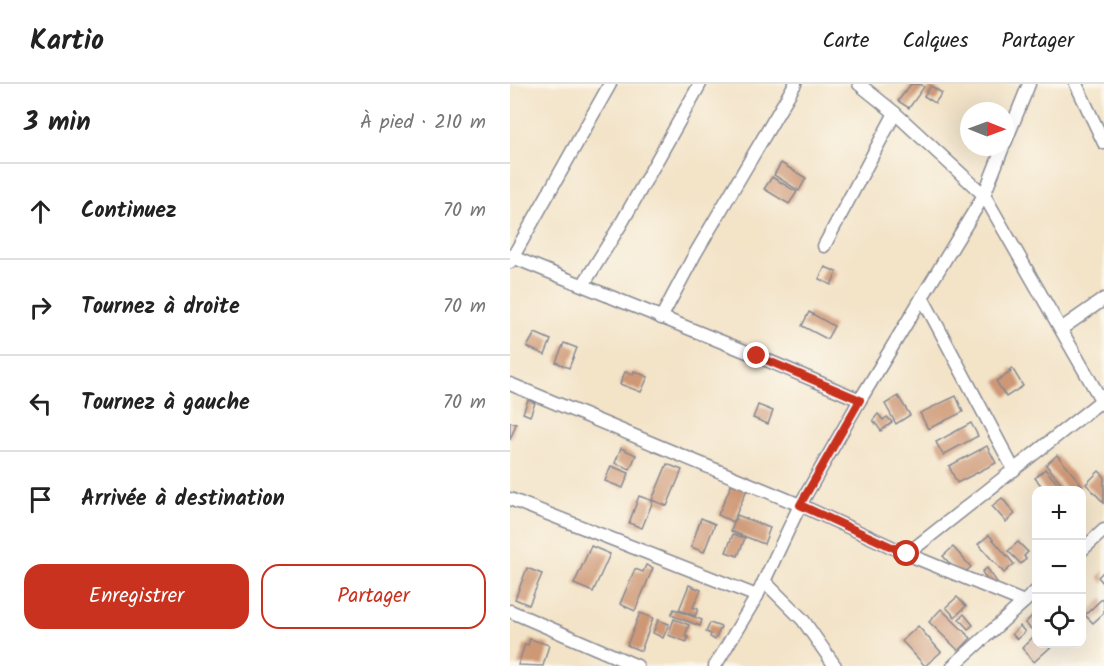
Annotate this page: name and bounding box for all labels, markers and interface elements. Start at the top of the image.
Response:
text: Kartio [30,19,104,64]
text: Carte [822,25,869,58]
text: Calques [902,25,968,58]
text: Partager [1001,25,1074,58]
text: 3 min [24,102,91,144]
north arrow [960,102,1014,156]
text: À pied · 210 m [360,107,486,139]
text: Continuez [81,194,177,229]
icon: ahead [24,195,57,228]
text: 70 m [443,195,486,227]
text: Tournez à droite [81,290,240,325]
icon: right [24,291,57,324]
text: 70 m [443,291,486,323]
route end [743,342,769,368]
text: Tournez à gauche [81,386,250,421]
icon: left [24,387,57,420]
text: 70 m [443,387,486,419]
text: Arrivée à destination [81,482,285,517]
icon: arrive [24,483,57,516]
map controls [1032,486,1086,648]
button: + [1032,486,1086,540]
route start [893,540,919,566]
button: − [1032,540,1086,594]
button: Enregistrer [24,564,249,629]
button: Partager [261,564,486,629]
button: locate [1032,594,1086,648]

